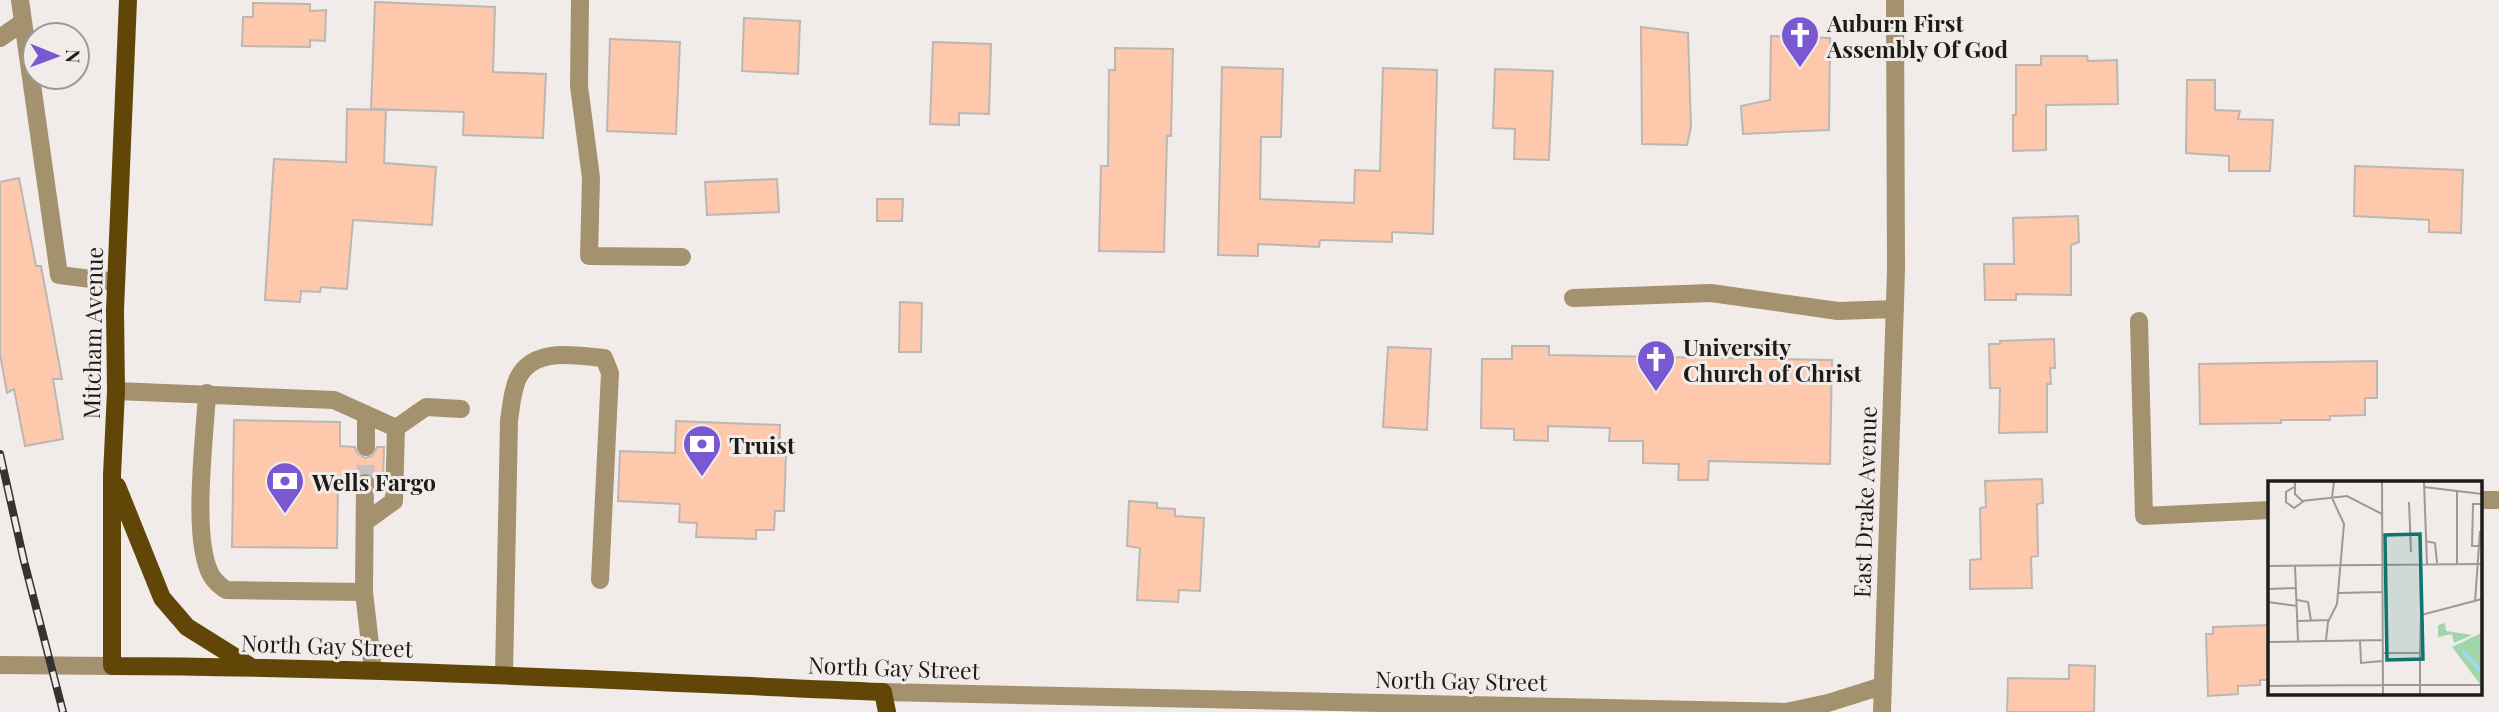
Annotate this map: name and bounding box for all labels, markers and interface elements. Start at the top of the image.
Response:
place label: Auburn First Assembly Of God [1826,7,2008,64]
church icon: Auburn First Assembly Of God [1779,14,1821,69]
north arrow [21,21,91,91]
text: N [61,49,87,64]
street label: Mitcham Avenue [75,247,109,419]
place label: University Church of Christ [1683,331,1863,388]
church icon: University Church of Christ [1635,338,1677,393]
street label: East Drake Avenue [1845,406,1883,598]
bank icon: Truist [681,423,723,478]
place label: Truist [729,429,796,460]
bank icon: Wells Fargo [264,460,306,515]
place label: Wells Fargo [311,466,436,497]
inset map [2268,481,2482,694]
street label: North Gay Street [241,627,414,664]
street label: North Gay Street [808,649,981,686]
street label: North Gay Street [1375,663,1548,697]

